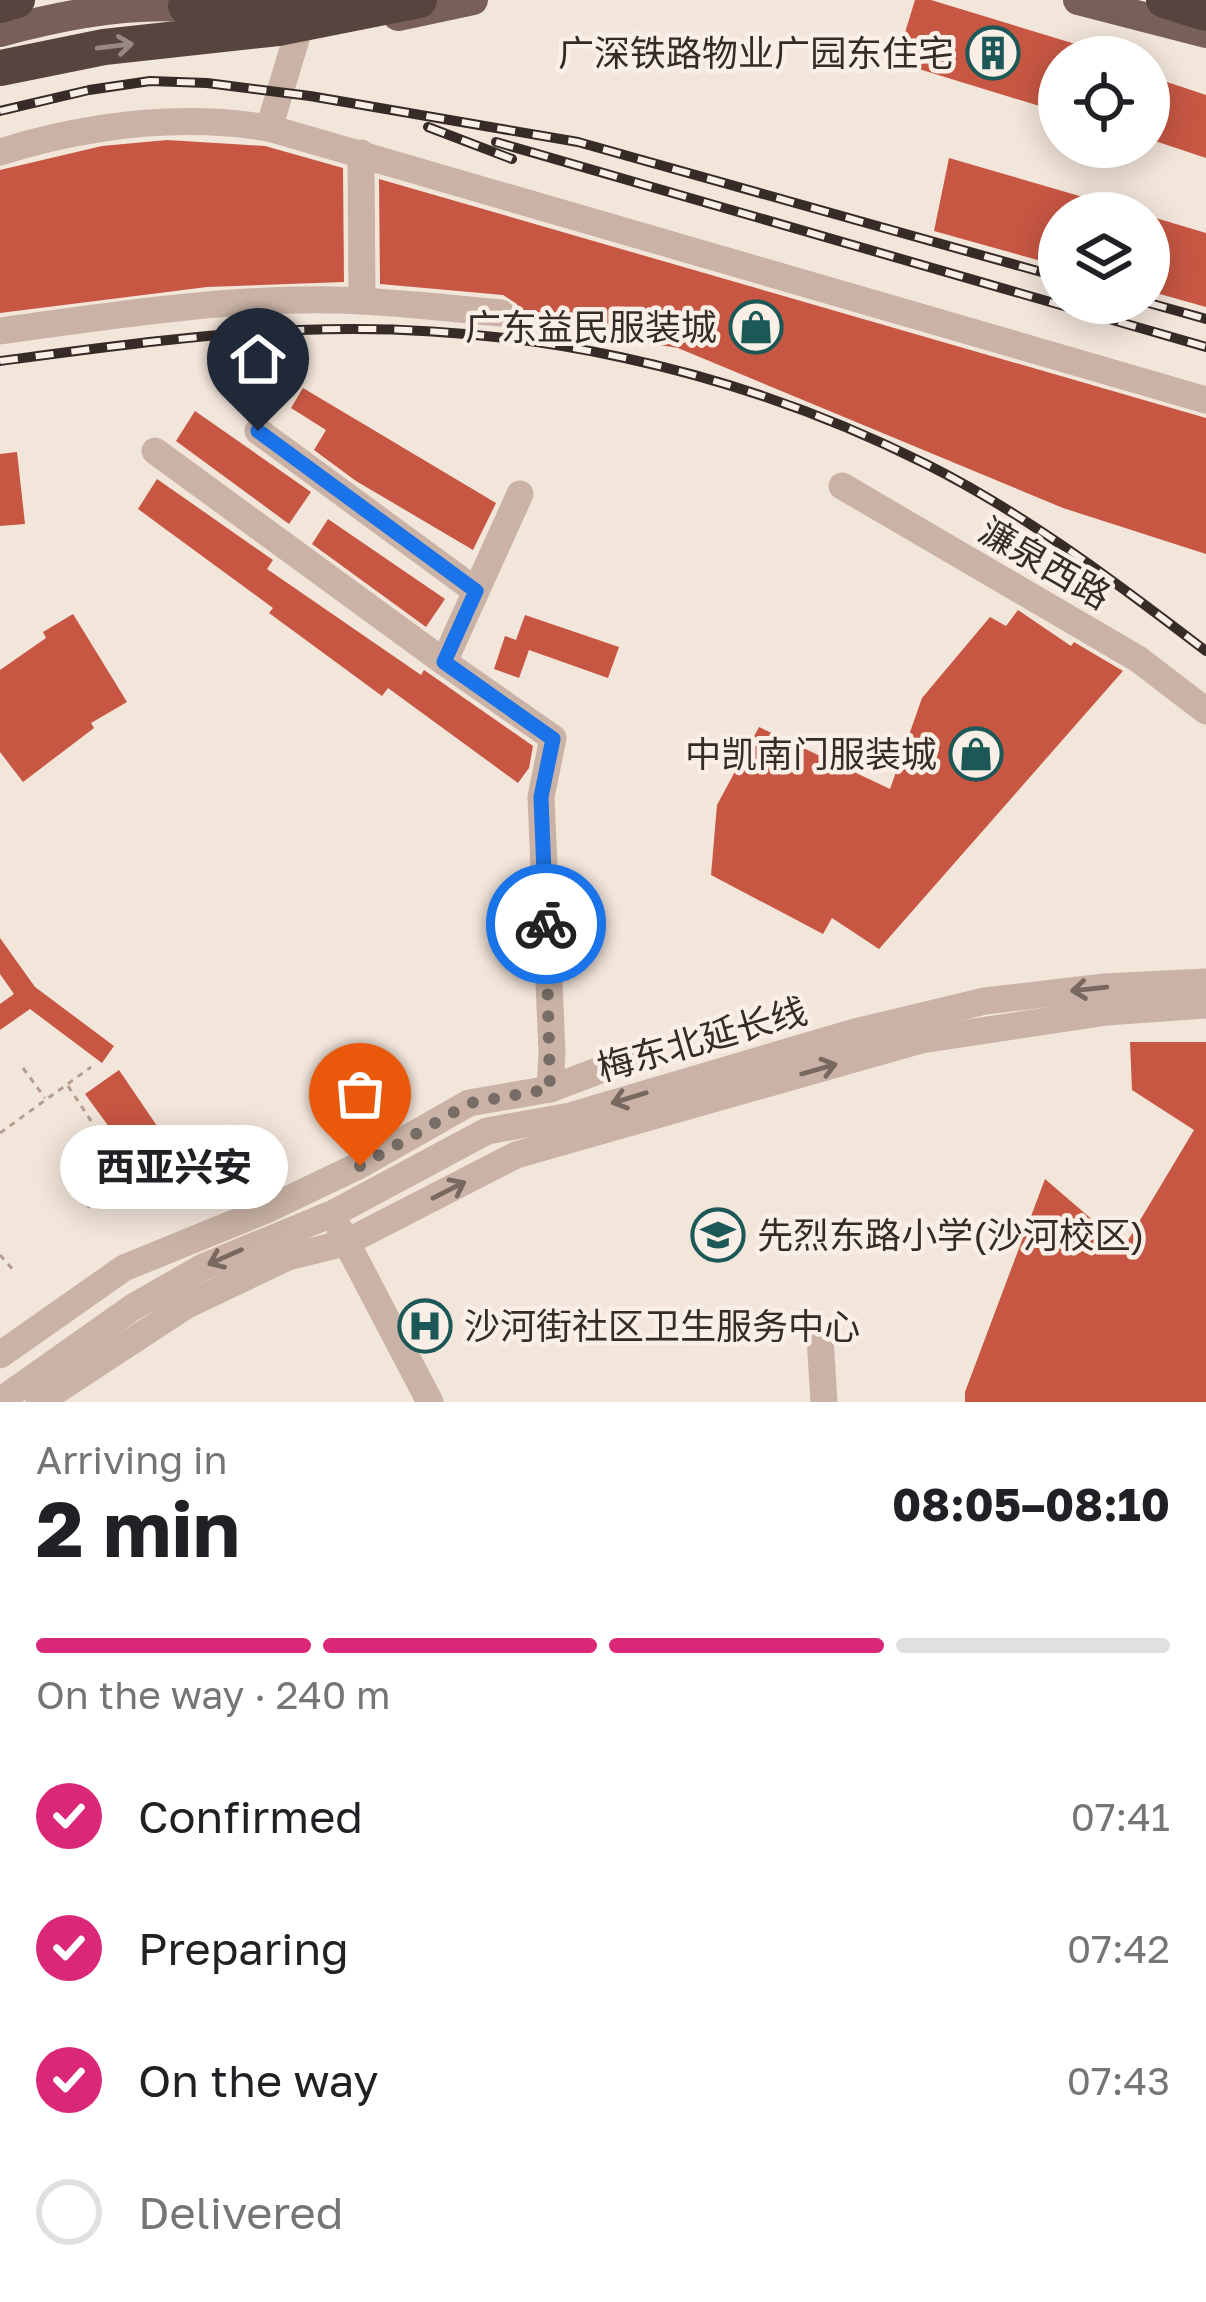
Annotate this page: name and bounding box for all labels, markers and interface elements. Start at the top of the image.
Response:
building icon: 广深铁路物业广园东住宅 [965,25,1021,81]
place label: 广深铁路物业广园东住宅 [558,31,954,74]
one-way arrow [95,35,134,57]
map controls [1038,36,1170,324]
button: locate [1038,36,1170,168]
button: layers [1038,192,1170,324]
shop icon: 广东益民服装城 [728,299,784,355]
place label: 广东益民服装城 [465,305,717,348]
pin [207,308,309,431]
icon: home [225,326,291,392]
street label: 濂泉西路 [972,508,1118,617]
shop icon: 中凯南门服装城 [948,726,1004,782]
place label: 中凯南门服装城 [685,732,937,775]
courier [486,864,606,984]
icon: bike [513,891,579,957]
one-way arrow [1070,978,1109,1001]
street label: 梅东北延长线 [592,988,812,1089]
pin [309,1043,411,1166]
one-way arrow [799,1057,837,1079]
icon: bag [327,1061,393,1127]
one-way arrow [611,1088,649,1110]
callout: 西亚兴安 [60,1124,288,1208]
text: 西亚兴安 [96,1143,252,1190]
one-way arrow [431,1177,467,1200]
school or university icon: 先烈东路小学(沙河校区) [690,1207,746,1263]
place label: 先烈东路小学(沙河校区) [757,1213,1144,1256]
one-way arrow [208,1247,244,1269]
hospital icon: 沙河街社区卫生服务中心 [397,1298,453,1354]
place label: 沙河街社区卫生服务中心 [464,1304,860,1347]
text: Arriving in [36,1436,227,1483]
text: 08:05–08:10 [892,1477,1170,1531]
text: 2 min [36,1481,240,1574]
text: On the way · 240 m [36,1671,391,1718]
icon: check [36,1783,102,1849]
text: Confirmed [138,1789,363,1843]
text: 07:41 [1071,1793,1170,1840]
icon: check [36,1915,102,1981]
text: Preparing [138,1921,349,1975]
text: 07:42 [1067,1925,1170,1972]
icon: check [36,2047,102,2113]
text: On the way [138,2053,379,2107]
text: 07:43 [1067,2057,1170,2104]
text: Delivered [138,2185,343,2239]

